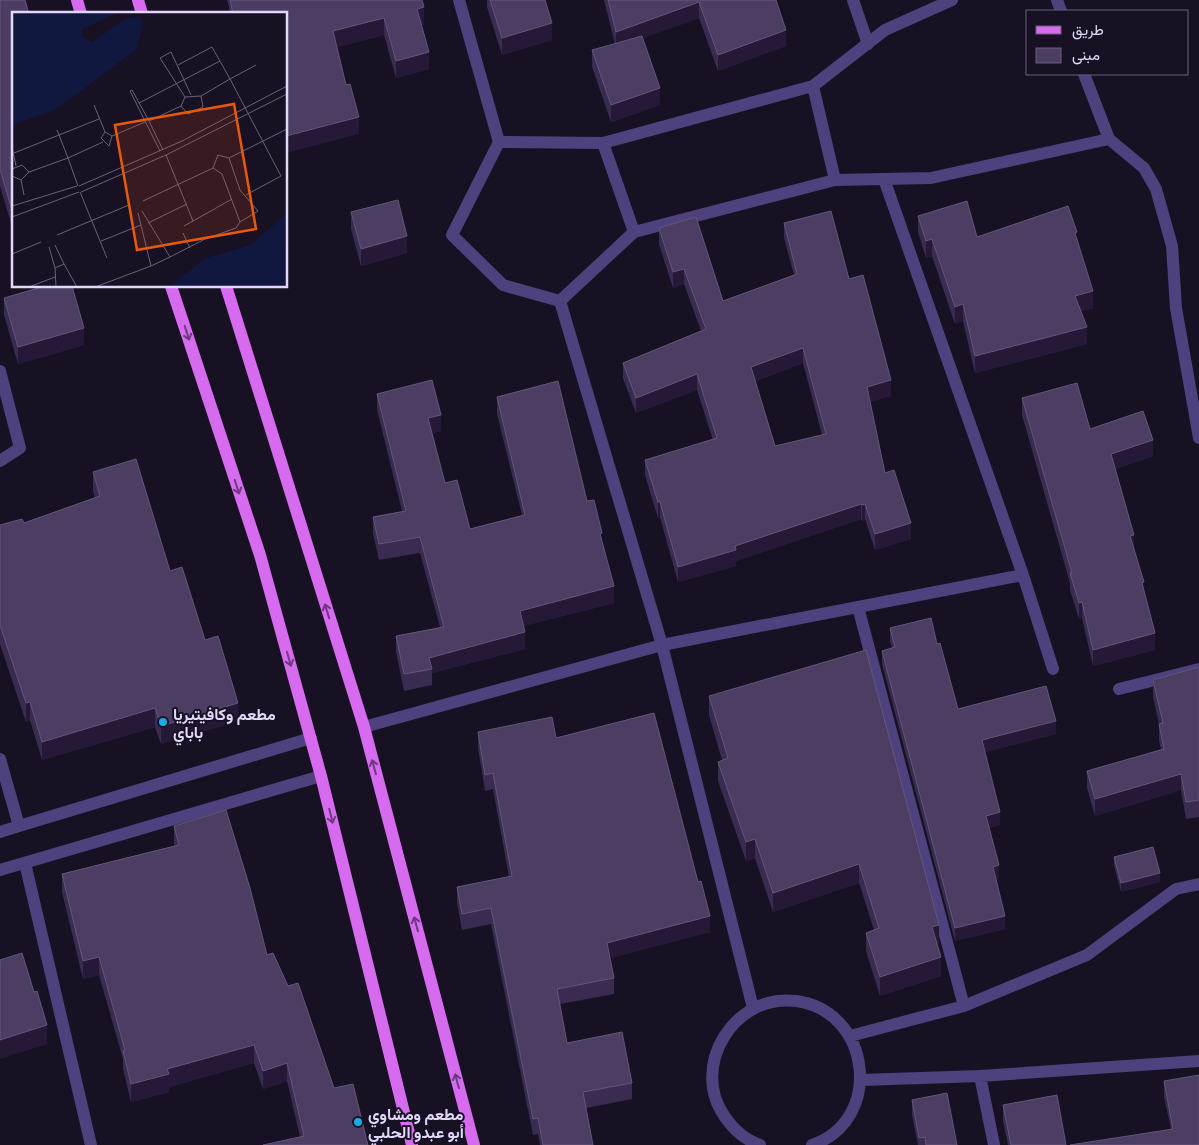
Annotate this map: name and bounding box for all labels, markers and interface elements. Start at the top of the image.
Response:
legend [1026,10,1189,75]
inset map [12,12,288,288]
text: طريق [1072,20,1104,40]
text: مبنى [1072,45,1100,65]
one-way arrow [182,324,192,340]
one-way arrow [233,479,243,495]
one-way arrow [321,604,331,620]
one-way arrow [285,651,294,667]
place label: مطعم وكافيتيريا باباي [173,704,276,746]
marker: مطعم وكافيتيريا باباي [157,716,169,728]
one-way arrow [369,759,378,775]
one-way arrow [327,808,336,824]
one-way arrow [410,916,420,932]
one-way arrow [452,1073,461,1089]
place label: مطعم ومشاوي أبو عبدو الحلبي [368,1104,464,1145]
marker: مطعم ومشاوي أبو عبدو الحلبي [352,1116,364,1128]

